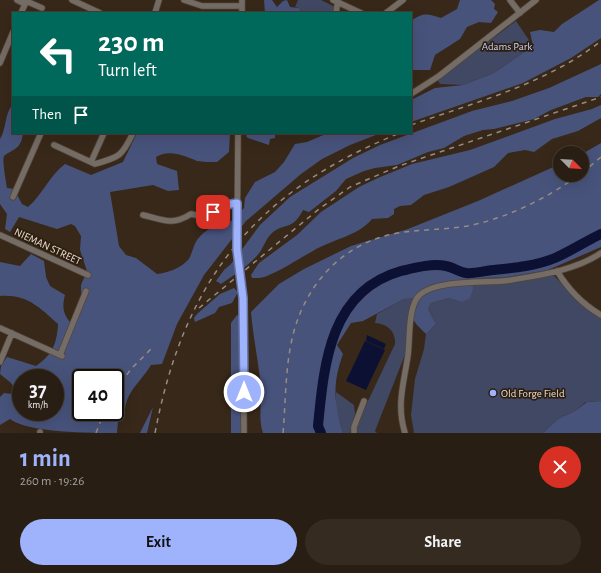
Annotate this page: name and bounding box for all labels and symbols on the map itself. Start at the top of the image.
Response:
park label: Adams Park [482,41,532,52]
north arrow [553,146,589,182]
pin [196,195,230,229]
street label: NIEMAN STREET [13,226,84,267]
speed limit sign: 40 [72,369,124,421]
position arrow [223,371,265,413]
marker: Old Forge Field [488,388,498,398]
place label: Old Forge Field [501,388,565,399]

